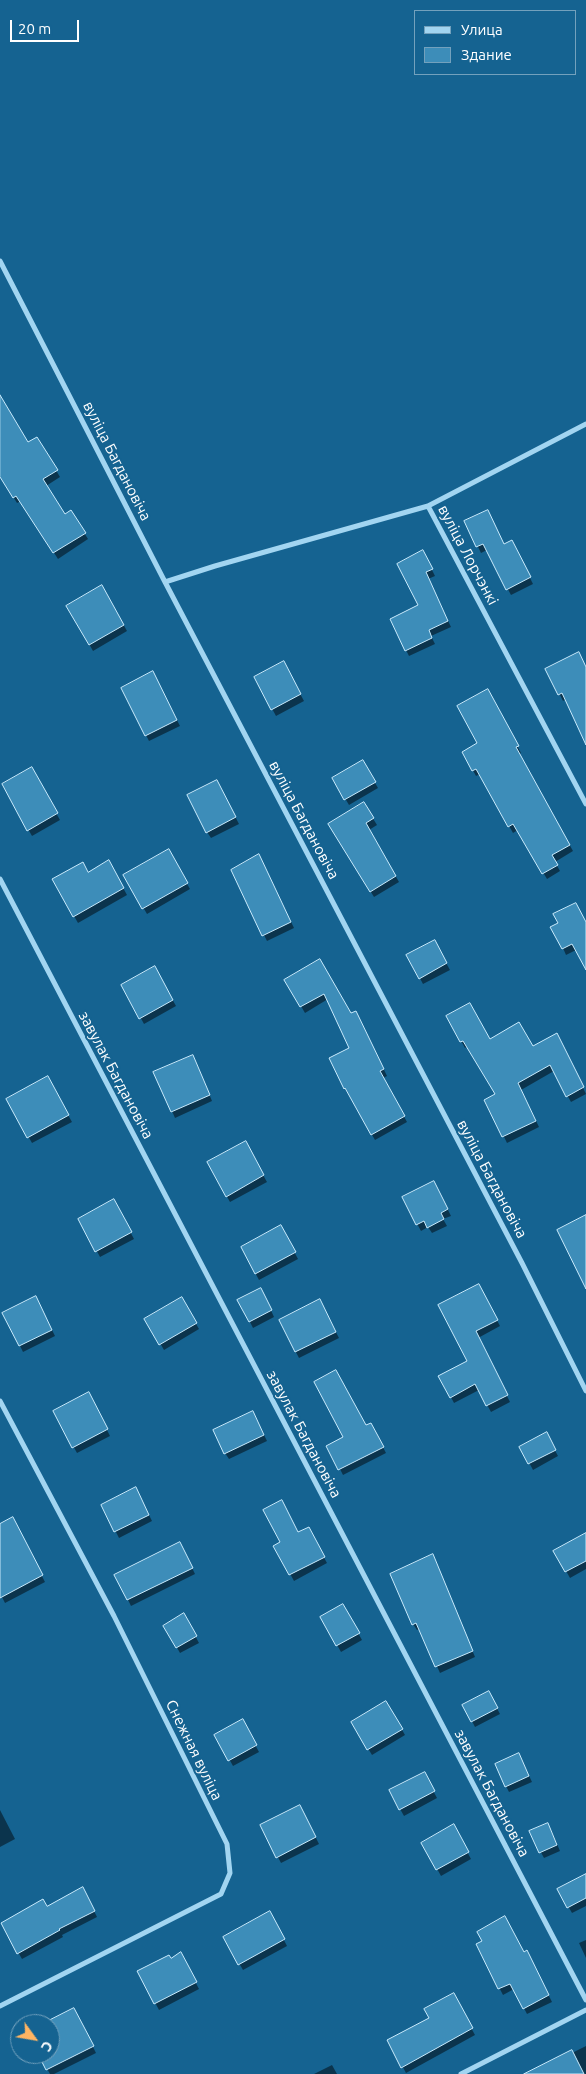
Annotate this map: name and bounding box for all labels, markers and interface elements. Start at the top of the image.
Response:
scale bar [12,10,81,42]
legend [414,10,576,75]
text: 20 m [18,20,51,37]
text: Улица [461,21,503,38]
text: Здание [461,46,512,63]
street label: вуліца Багдановіча [79,398,155,524]
street label: вуліца Лорчэнкі [434,502,502,608]
street label: вуліца Багдановіча [265,758,343,882]
street label: завулак Багдановіча [75,1008,157,1142]
street label: вуліца Багдановіча [453,1117,531,1241]
street label: завулак Багдановіча [263,1367,345,1501]
street label: Снежная вуліца [162,1697,226,1803]
street label: завулак Багдановіча [451,1726,533,1860]
north arrow [10,2014,60,2064]
text: С [38,2038,56,2054]

